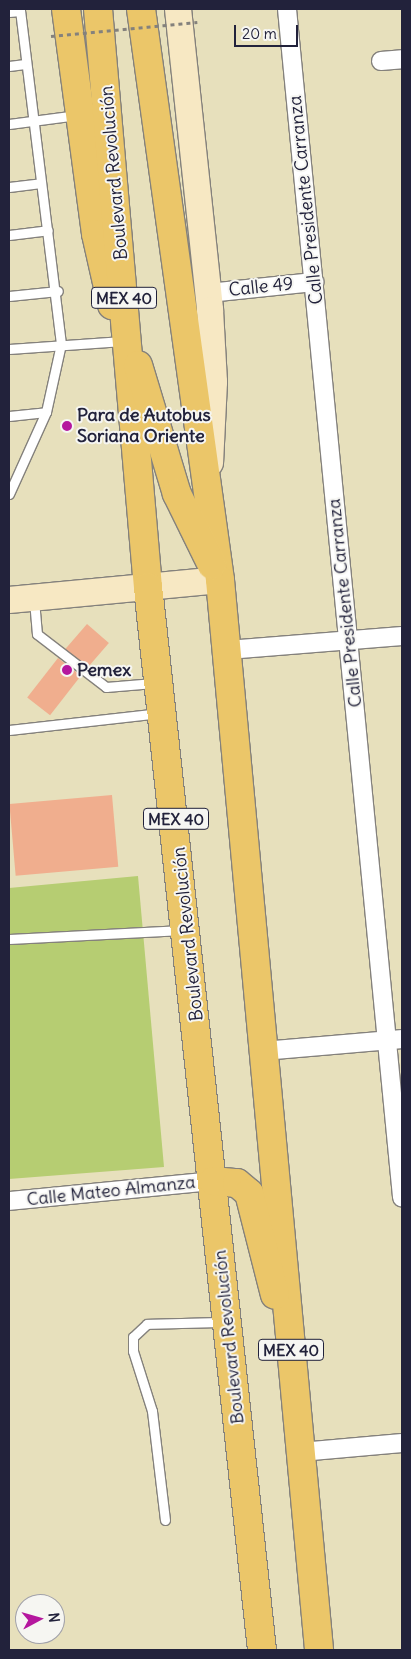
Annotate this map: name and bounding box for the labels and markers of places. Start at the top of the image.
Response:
place label: Para de Autobus Soriana Oriente [77,405,211,448]
marker: Para de Autobus Soriana Oriente [61,420,73,432]
place label: Pemex [77,659,131,681]
marker: Pemex [61,664,73,676]

